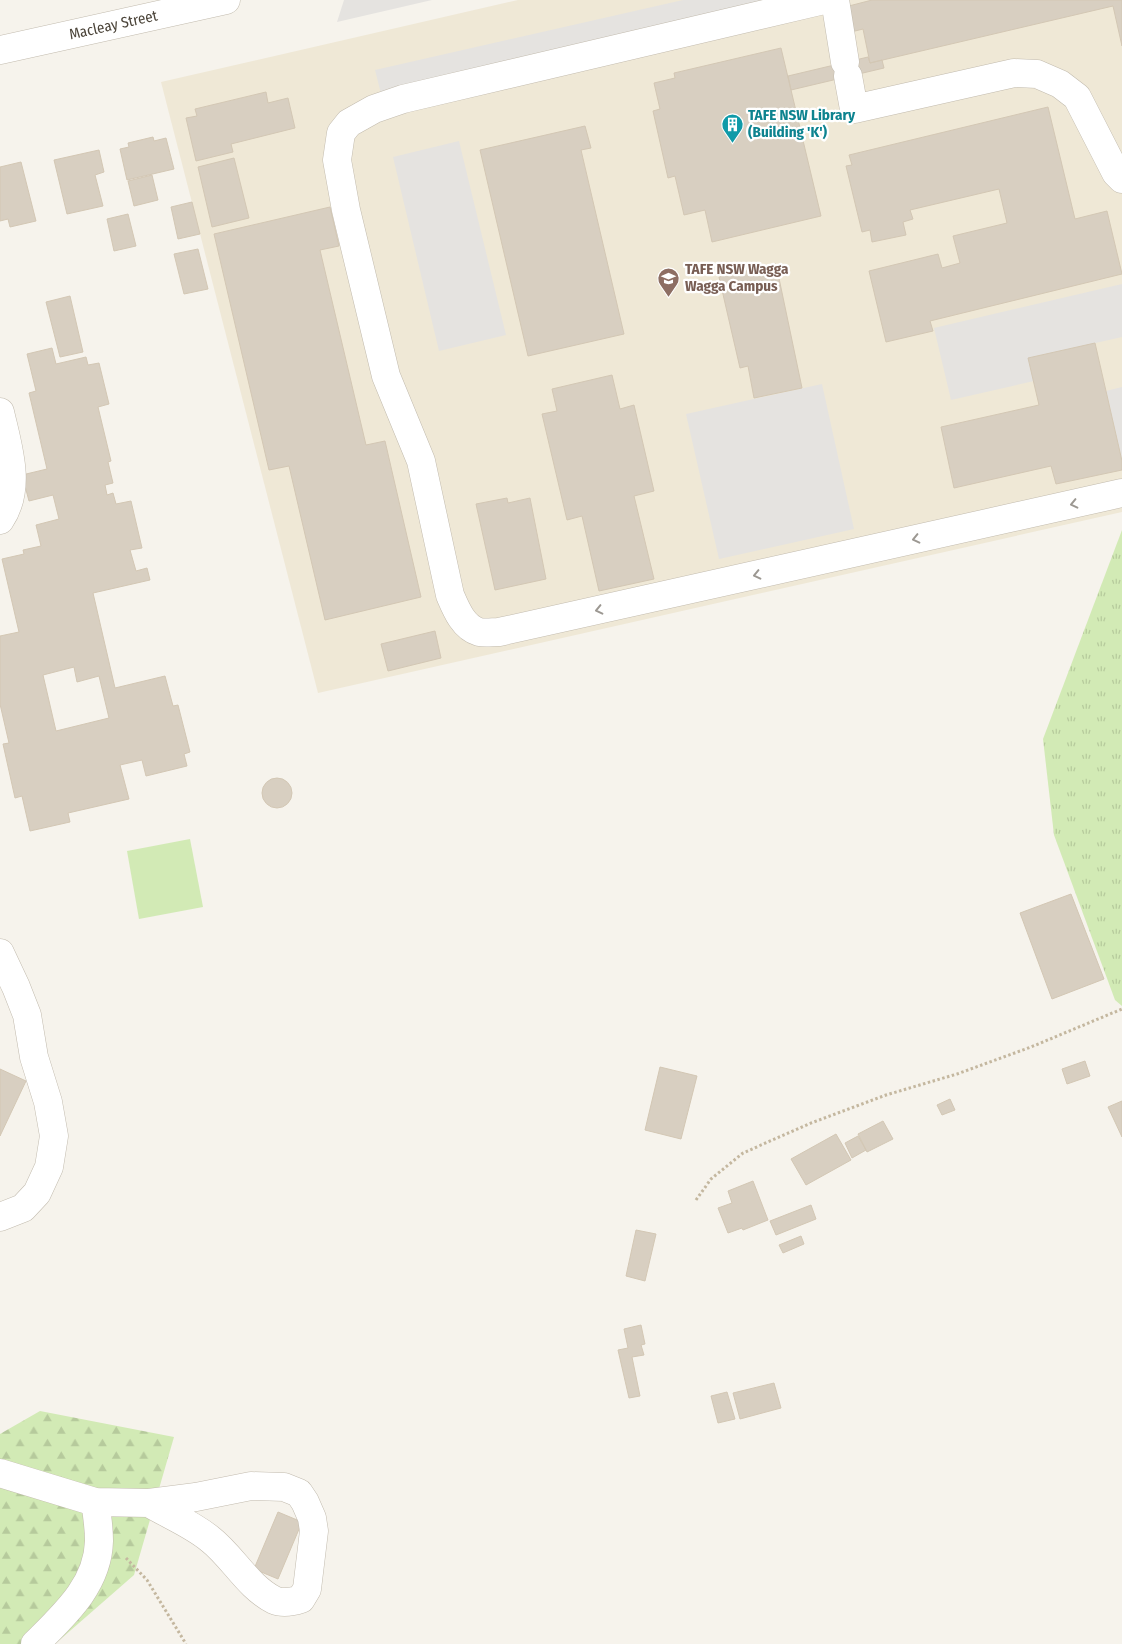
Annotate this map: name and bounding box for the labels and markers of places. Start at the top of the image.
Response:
place label: TAFE NSW Library (Building 'K') [748,106,856,141]
building icon: TAFE NSW Library (Building 'K') [720,112,744,143]
place label: TAFE NSW Wagga Wagga Campus [685,260,789,295]
school or university icon: TAFE NSW Wagga Wagga Campus [657,266,681,297]

